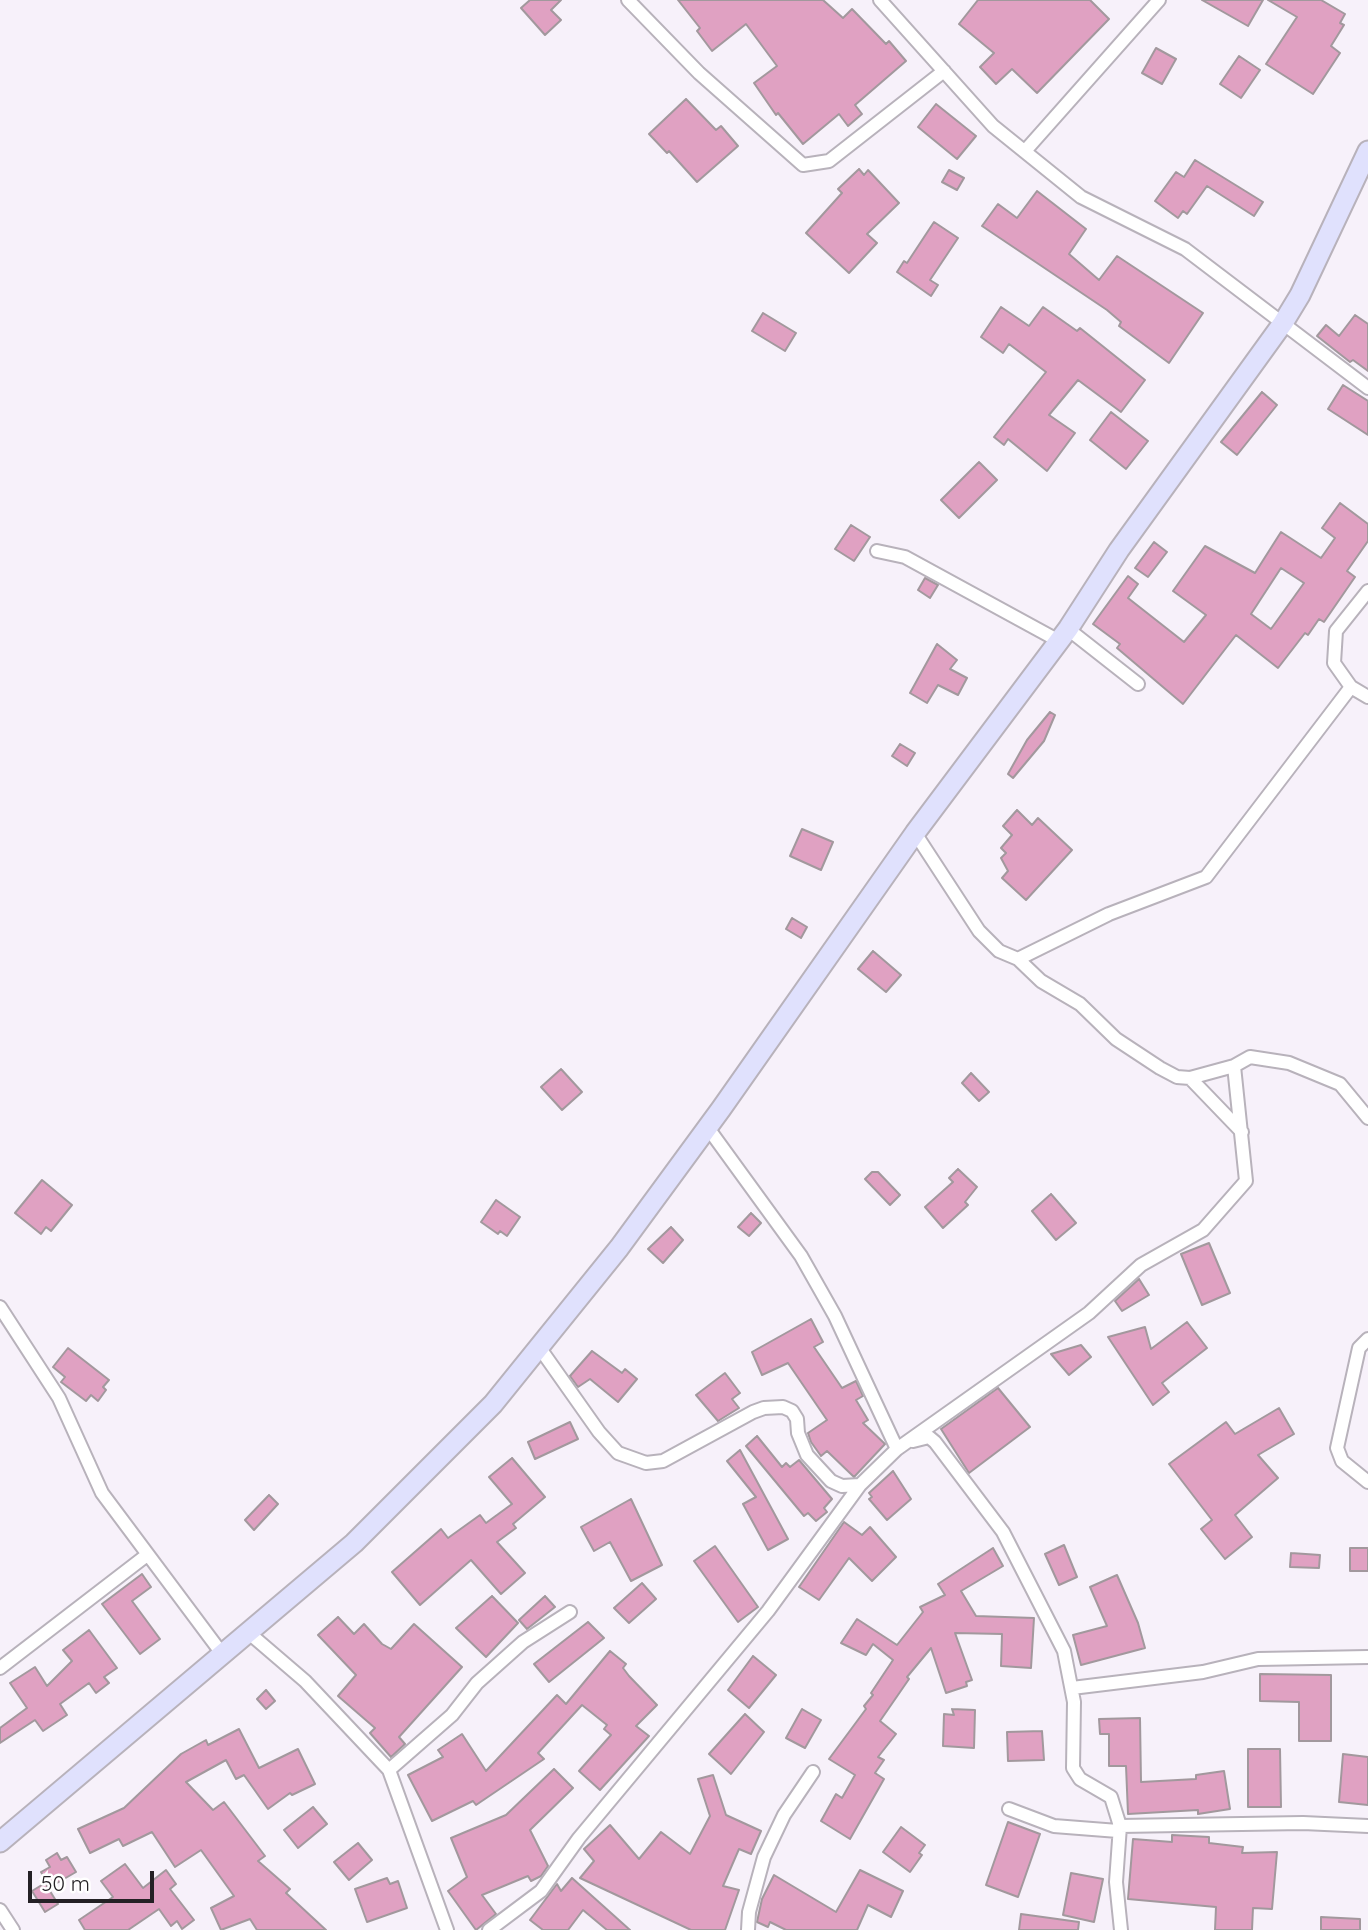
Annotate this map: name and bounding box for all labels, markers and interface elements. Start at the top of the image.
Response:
scale bar [32,1856,158,1900]
text: 50 m [41,1870,90,1896]

